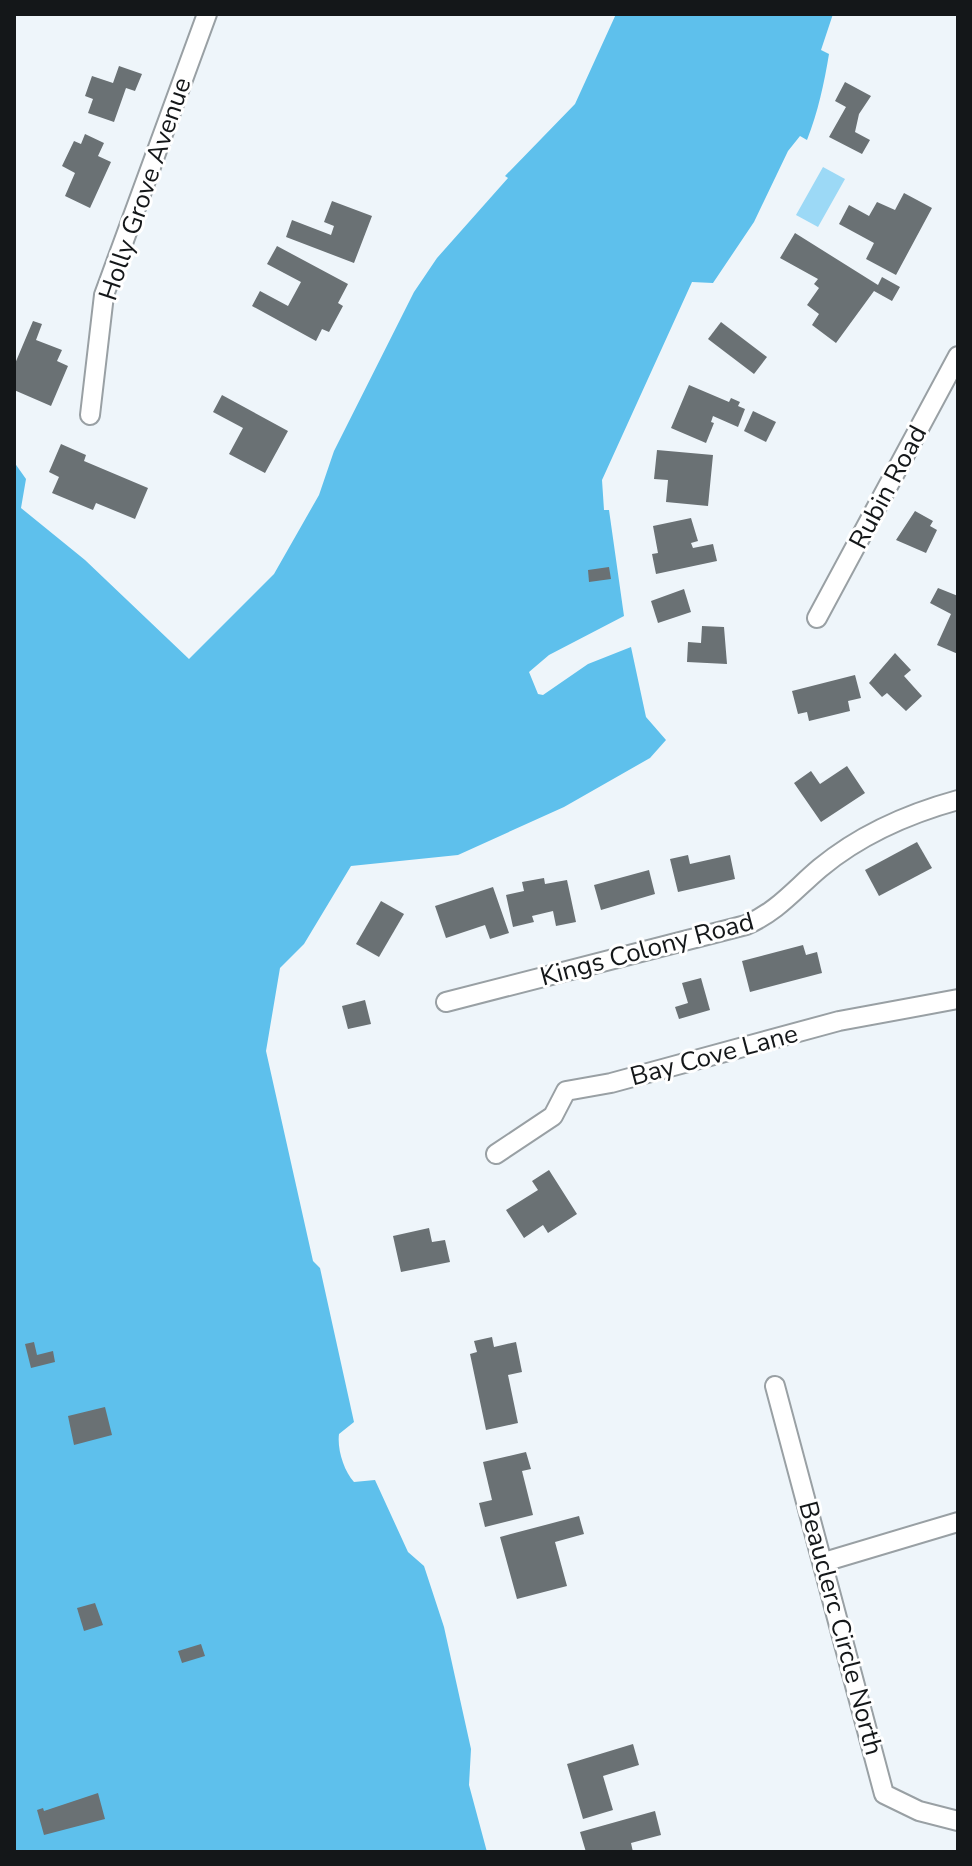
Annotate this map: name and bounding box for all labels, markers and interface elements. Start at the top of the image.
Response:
street label: Holly Grove Avenue [90,73,200,305]
street label: Rubin Road [841,419,935,555]
street label: Kings Colony Road [536,904,758,994]
street label: Bay Cove Lane [626,1016,802,1094]
street label: Beauclerc Circle North [790,1497,892,1759]

